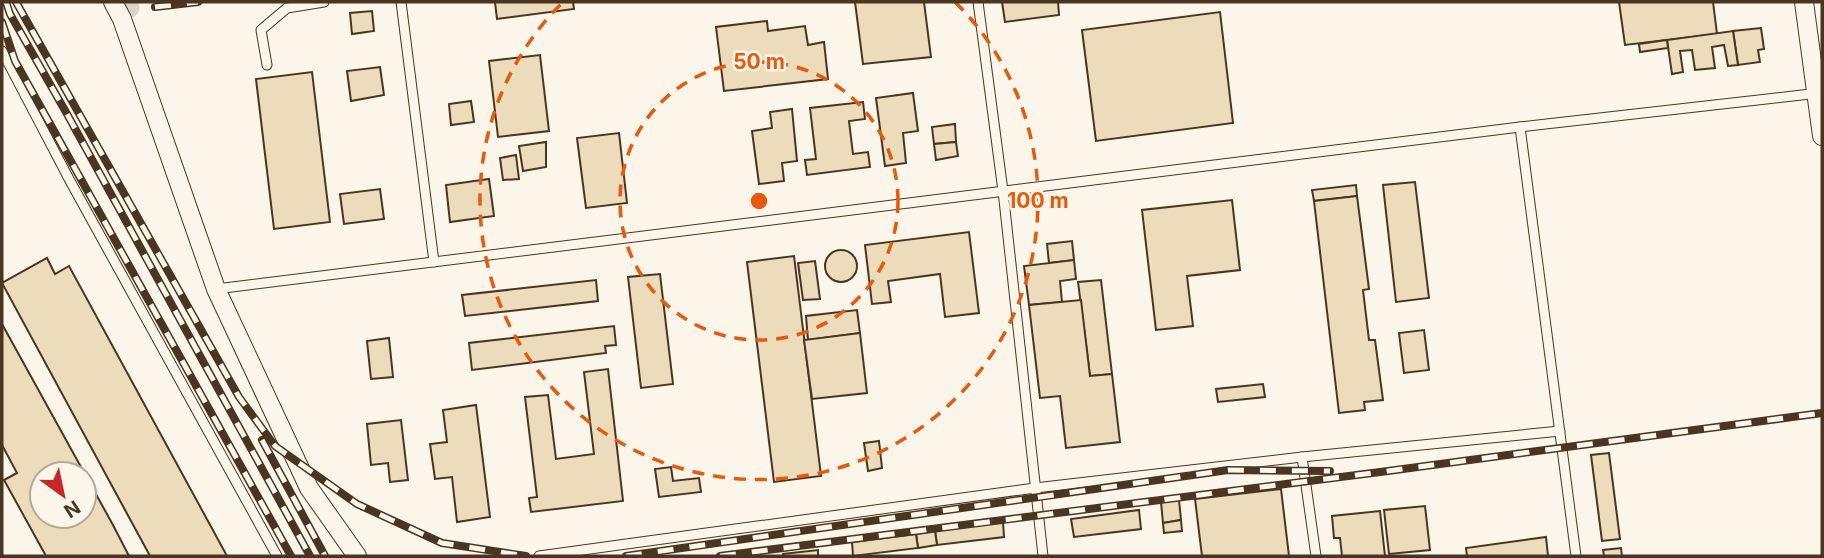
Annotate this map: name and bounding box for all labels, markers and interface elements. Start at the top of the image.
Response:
text: 50 m [733,49,785,74]
text: 100 m [1007,188,1069,213]
centre of rings [747,189,771,213]
north arrow [28,460,98,530]
text: N [60,495,84,522]

